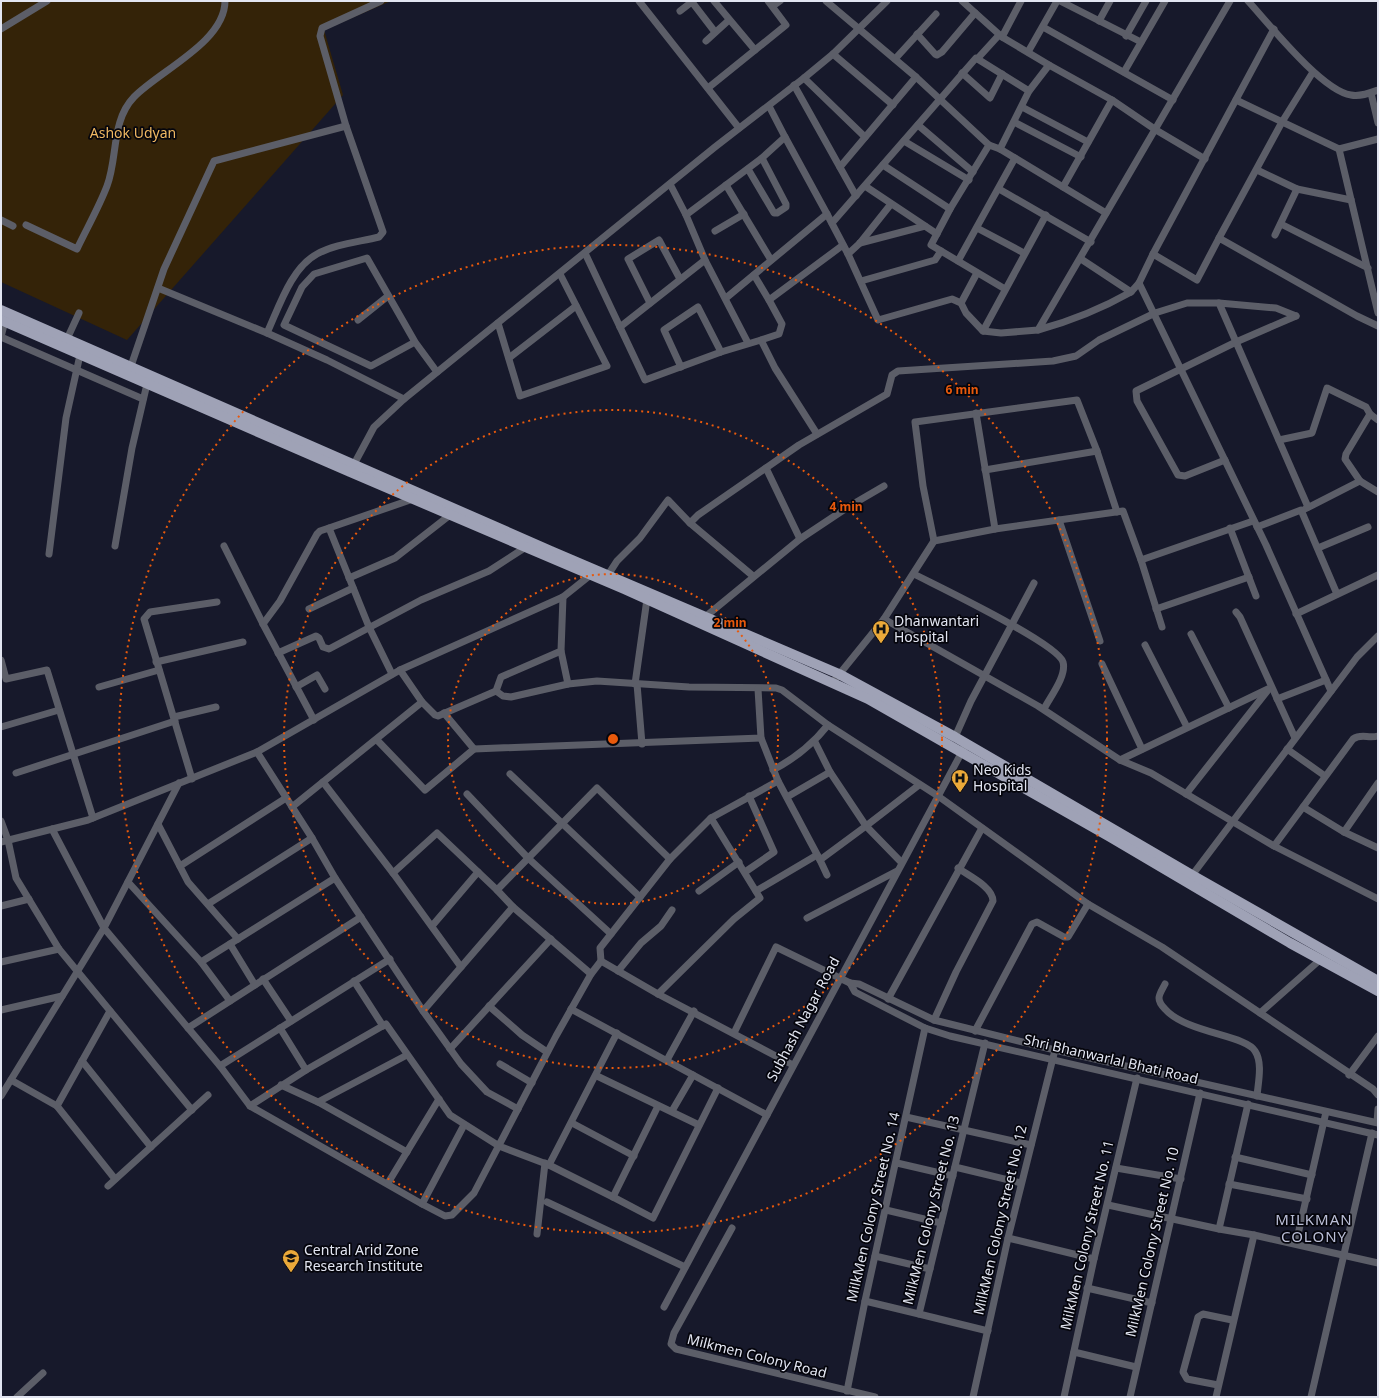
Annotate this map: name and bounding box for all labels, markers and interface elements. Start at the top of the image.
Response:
park label: Ashok Udyan [90,123,176,142]
text: 6 min [945,381,979,398]
text: 4 min [829,498,863,515]
place label: Dhanwantari Hospital [894,611,979,646]
text: 2 min [713,614,747,631]
hospital icon: Dhanwantari Hospital [871,619,891,644]
centre of rings [606,732,620,746]
place label: Neo Kids Hospital [973,760,1032,795]
hospital icon: Neo Kids Hospital [950,768,970,793]
street label: Subhash Nagar Road [762,953,843,1084]
street label: Shri Bhanwarlal Bhati Road [1022,1029,1200,1088]
street label: MilkMen Colony Street No. 14 [841,1110,904,1304]
street label: MilkMen Colony Street No. 13 [898,1113,963,1306]
street label: MilkMen Colony Street No. 12 [968,1123,1031,1317]
street label: MilkMen Colony Street No. 11 [1055,1138,1118,1332]
street label: MilkMen Colony Street No. 10 [1120,1145,1183,1339]
district label: MILKMAN COLONY [1275,1209,1353,1246]
place label: Central Arid Zone Research Institute [304,1240,423,1275]
school or university icon: Central Arid Zone Research Institute [281,1248,301,1273]
street label: Milkmen Colony Road [685,1329,829,1382]

